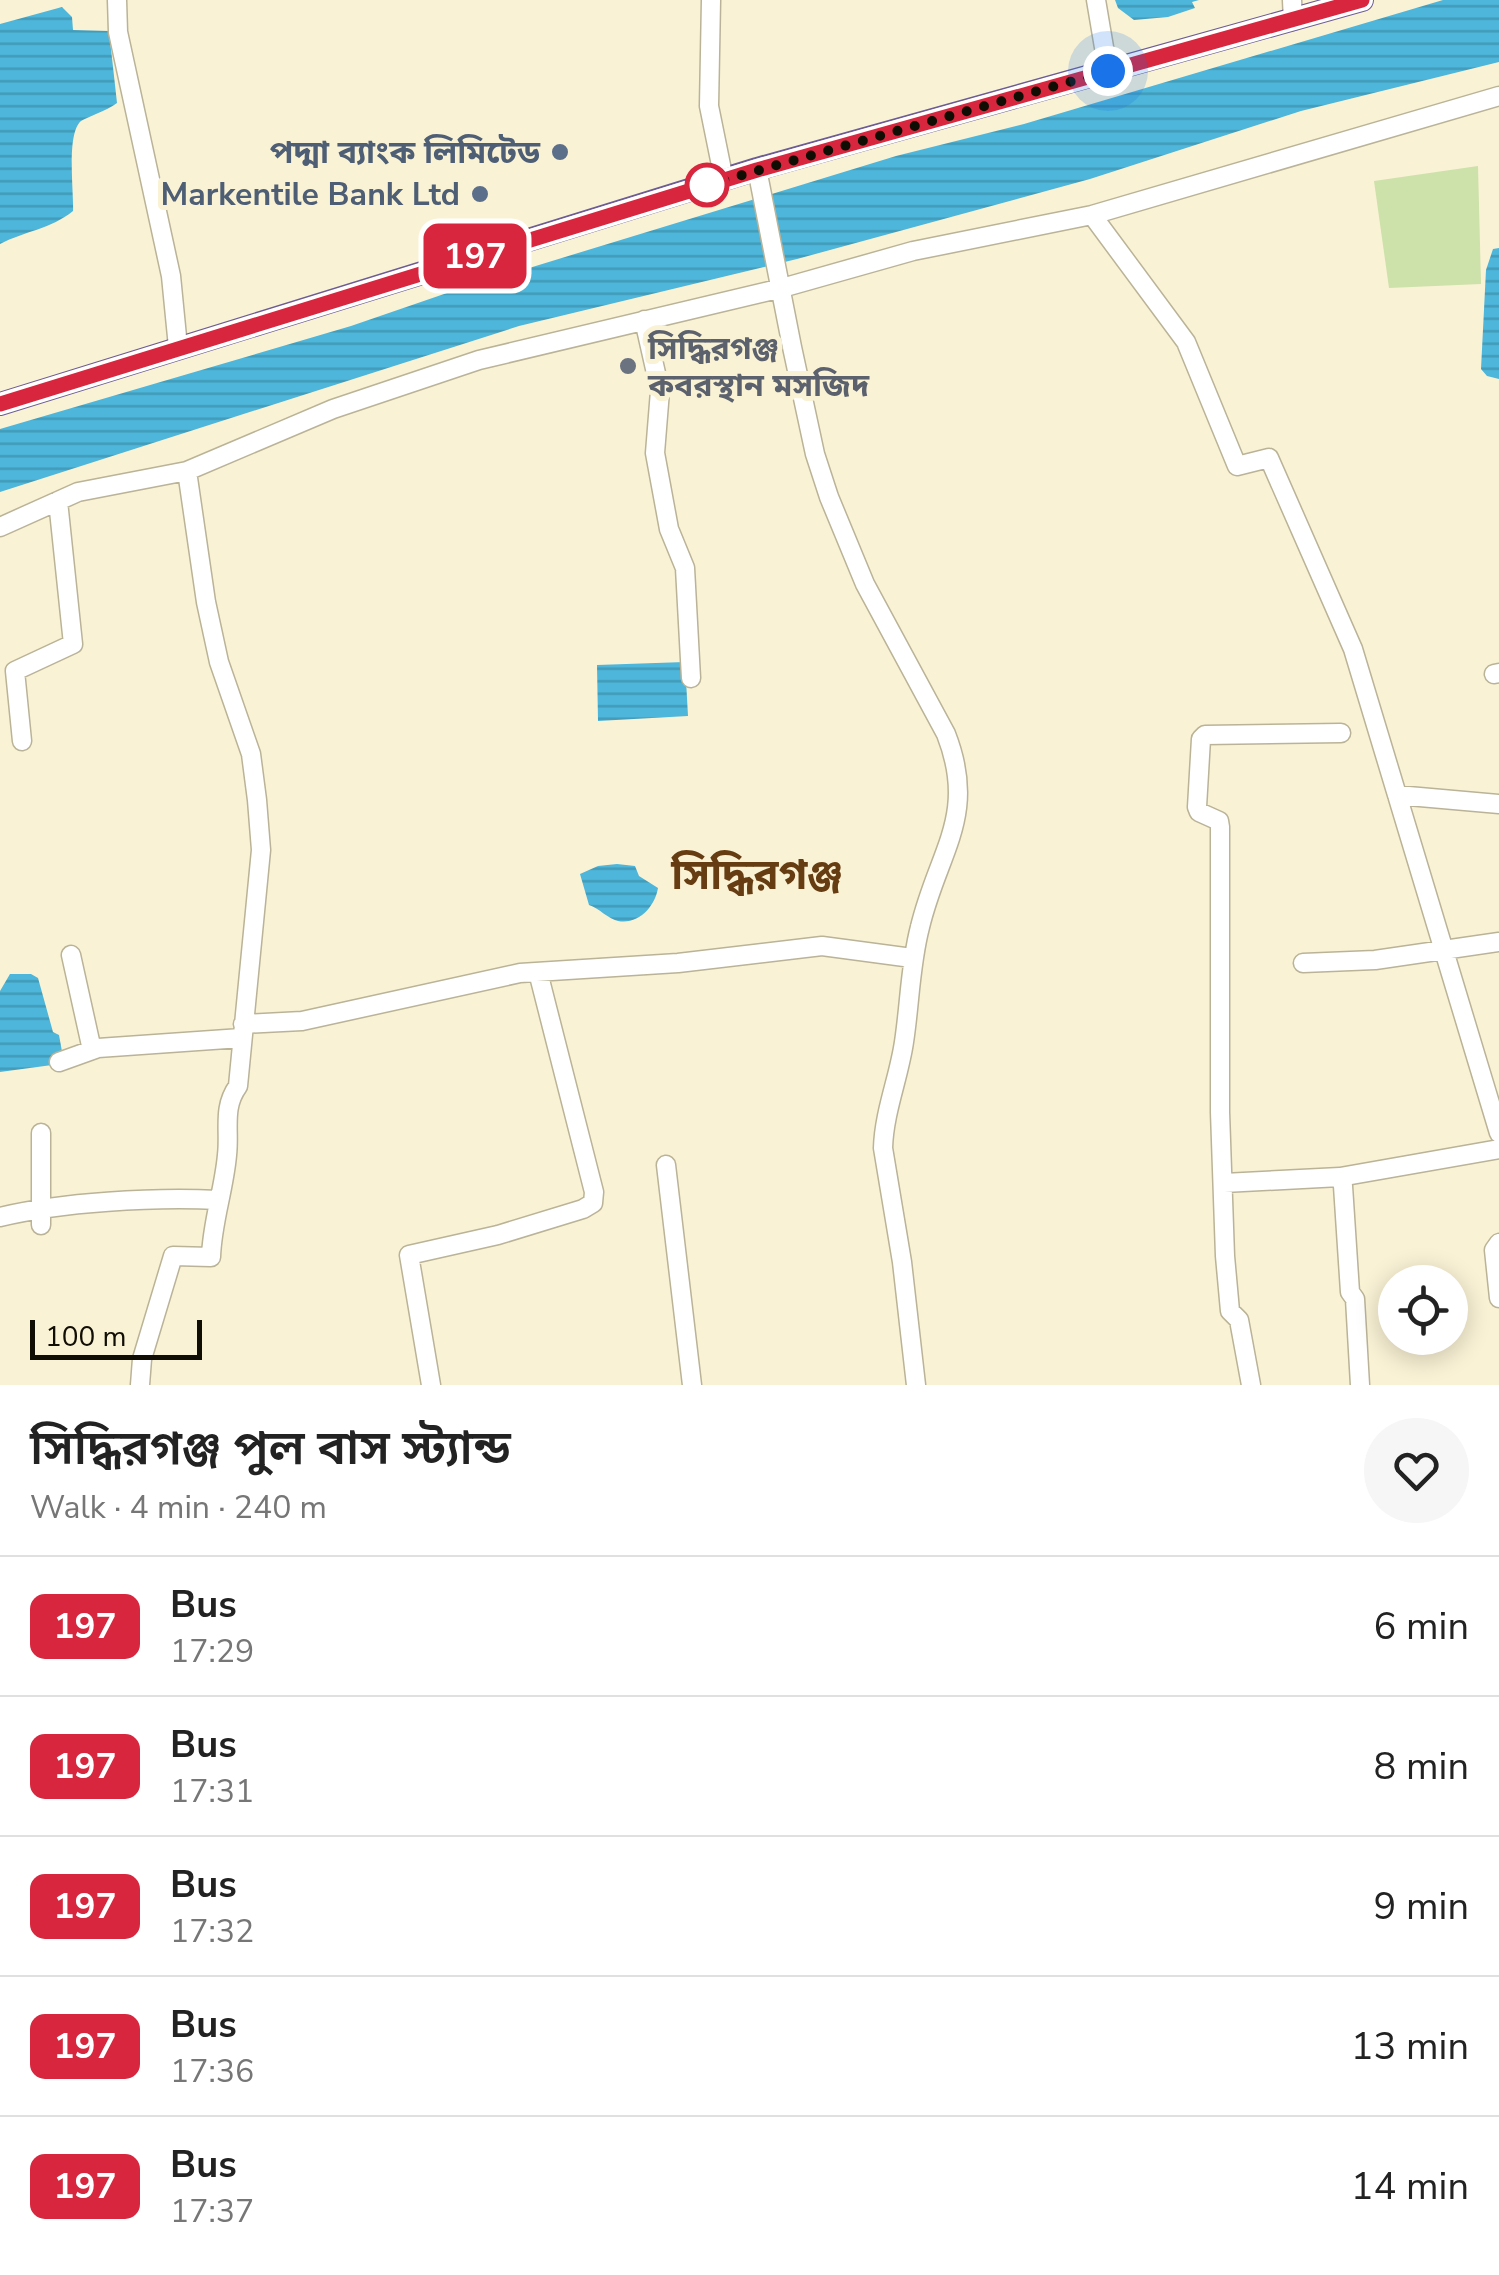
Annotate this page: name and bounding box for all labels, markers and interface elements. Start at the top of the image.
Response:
your location [1083,46,1133,96]
place label: পদ্মা ব্যাংক লিমিটেড [270,131,541,174]
marker: পদ্মা ব্যাংক লিমিটেড [549,141,571,163]
unlabelled marker [686,164,728,206]
place label: Markentile Bank Ltd [160,173,460,216]
marker: Markentile Bank Ltd [469,183,491,205]
line badge: 197 [418,224,532,288]
text: 197 [443,233,507,280]
place label: সিদ্ধিরগঞ্জ কবরস্থান মসজিদ [647,327,870,407]
marker: সিদ্ধিরগঞ্জ কবরস্থান মসজিদ [617,355,639,377]
district label: সিদ্ধিরগঞ্জ [670,847,843,904]
map controls [1378,1265,1468,1355]
button: locate [1378,1265,1468,1355]
scale bar [30,1315,202,1360]
text: 100 m [45,1318,127,1356]
text: সিদ্ধিরগঞ্জ পুল বাস স্ট্যান্ড [30,1415,511,1481]
button: heart [1364,1418,1469,1523]
text: Walk · 4 min · 240 m [30,1486,327,1529]
text: Bus [170,1579,237,1630]
text: 6 min [1374,1601,1469,1652]
text: 197 [53,1603,117,1650]
text: 17:29 [170,1630,254,1673]
text: Bus [170,1719,237,1770]
text: 8 min [1374,1741,1469,1792]
text: 197 [53,1743,117,1790]
text: 17:31 [170,1770,254,1813]
text: Bus [170,1859,237,1910]
text: 9 min [1374,1881,1469,1932]
text: 197 [53,1883,117,1930]
text: 17:32 [170,1910,254,1953]
text: Bus [170,1999,237,2050]
text: 13 min [1351,2021,1469,2072]
text: 197 [53,2023,117,2070]
text: 17:36 [170,2050,254,2093]
text: Bus [170,2139,237,2190]
text: 14 min [1351,2161,1469,2212]
text: 197 [53,2163,117,2210]
text: 17:37 [170,2190,254,2233]

